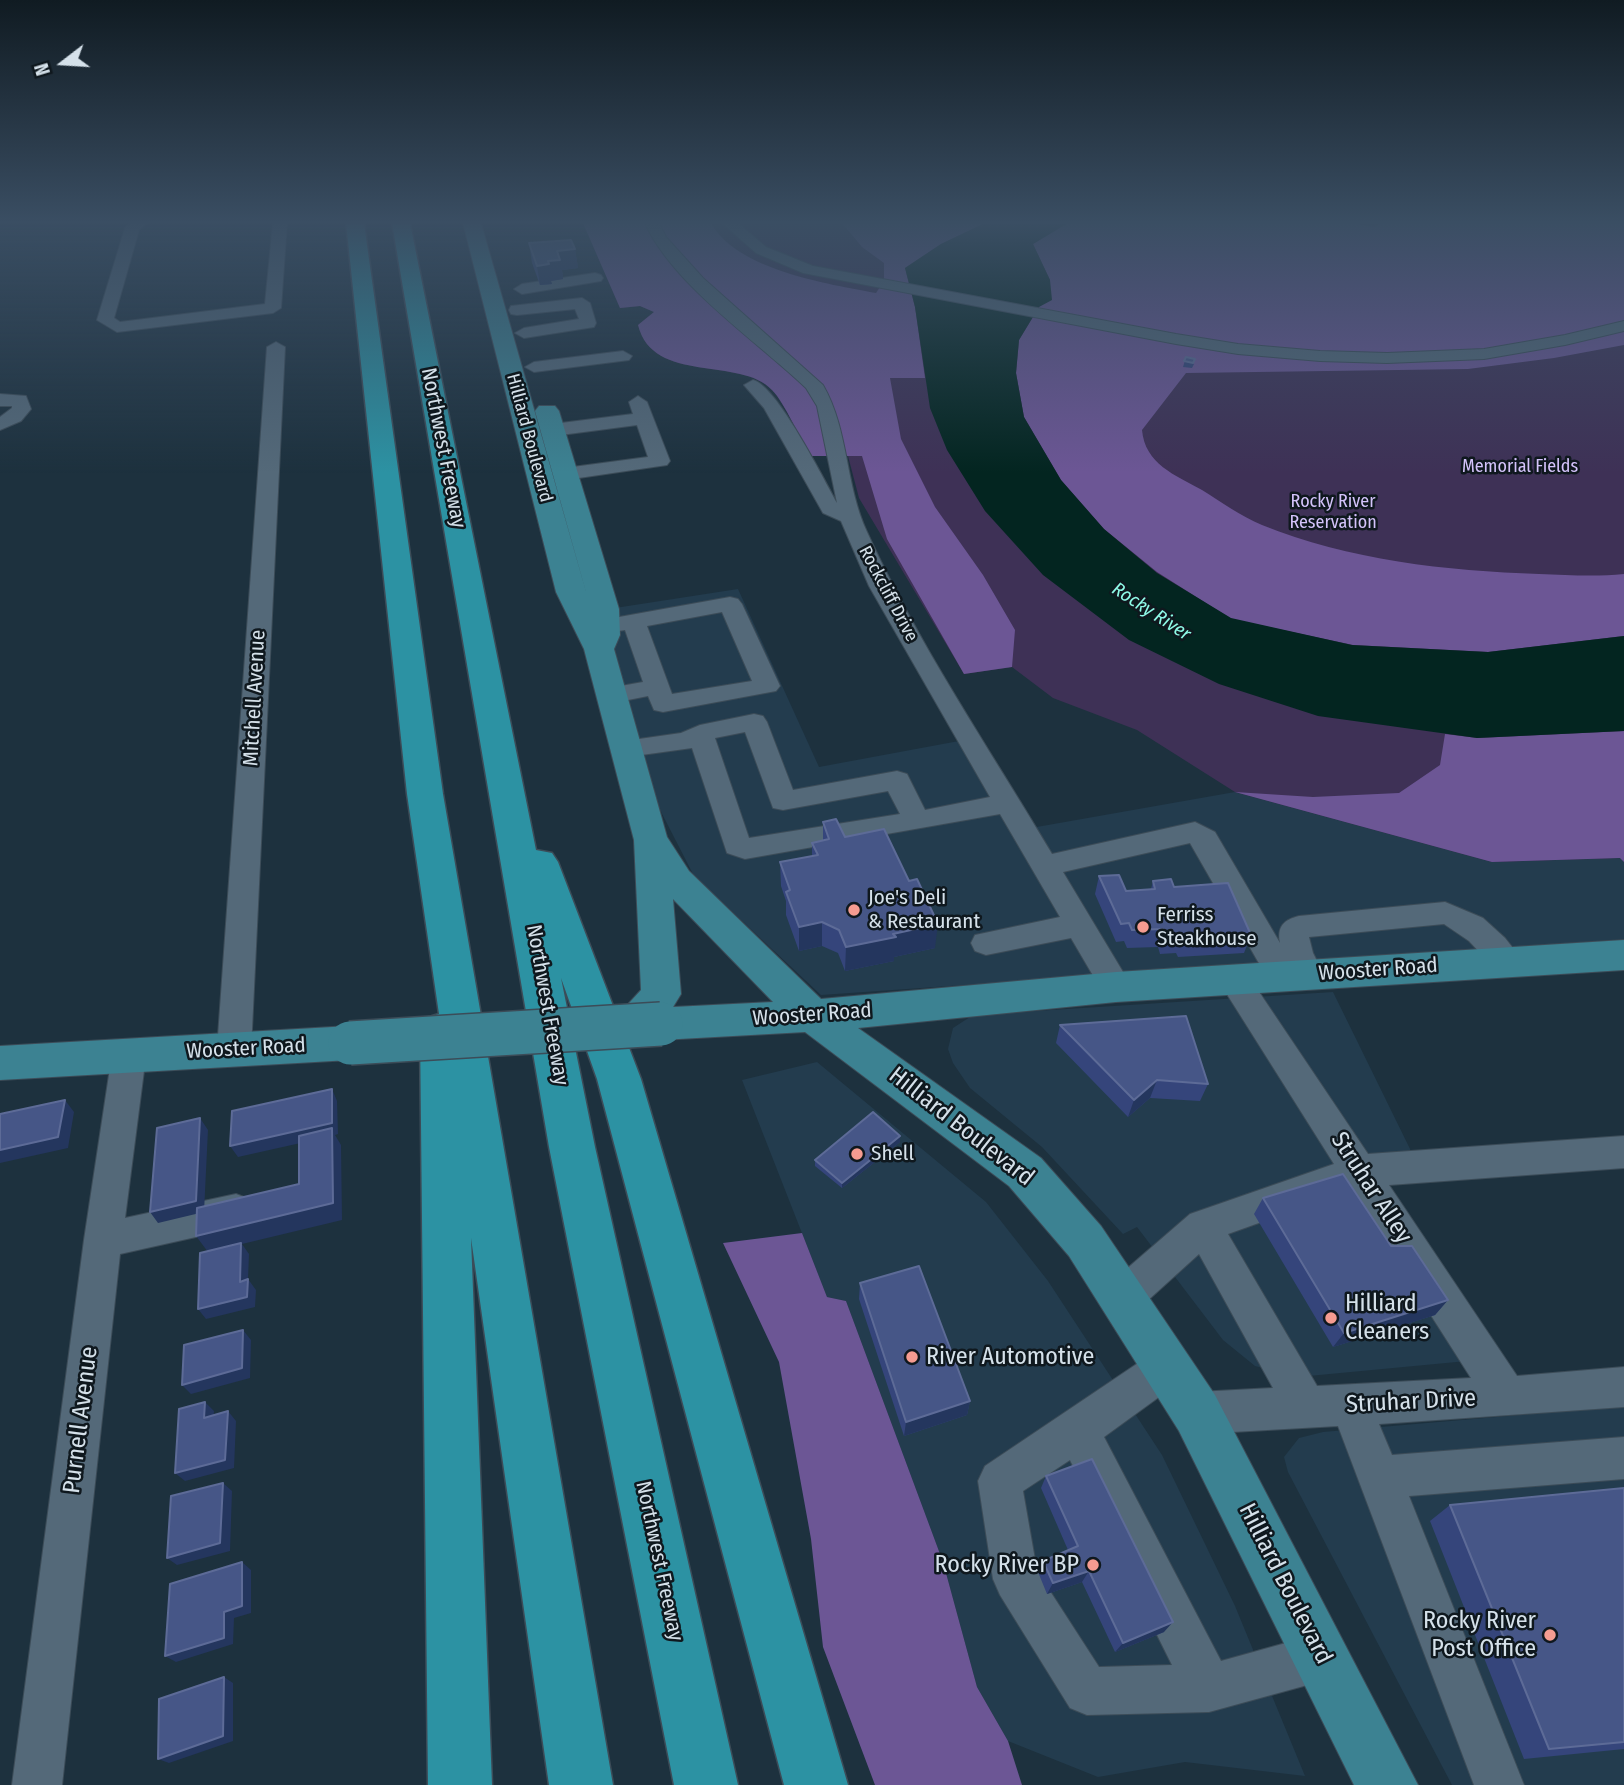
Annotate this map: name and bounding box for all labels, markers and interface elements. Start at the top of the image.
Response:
north arrow [28,28,98,98]
text: N [30,60,55,78]
street label: Northwest Freeway [415,366,471,530]
street label: Hilliard Boulevard [501,371,557,505]
park label: Memorial Fields [1462,456,1578,478]
park label: Rocky River Reservation [1289,491,1377,534]
street label: Rockcliff Drive [854,542,922,646]
water label: Rocky River [1107,578,1195,646]
street label: Mitchell Avenue [239,629,271,767]
place label: Joe's Deli & Restaurant [868,885,980,935]
marker: Joe's Deli & Restaurant [846,902,862,918]
place label: Ferriss Steakhouse [1157,902,1257,952]
marker: Ferriss Steakhouse [1135,919,1151,935]
street label: Northwest Freeway [520,923,574,1087]
street label: Wooster Road [1318,953,1438,987]
street label: Wooster Road [752,998,872,1032]
street label: Wooster Road [186,1033,306,1065]
street label: Hilliard Boulevard [883,1061,1039,1193]
street label: Struhar Alley [1324,1127,1418,1249]
place label: Shell [871,1141,914,1167]
marker: Shell [849,1146,865,1162]
place label: Hilliard Cleaners [1345,1290,1429,1346]
marker: Hilliard Cleaners [1323,1310,1339,1326]
place label: River Automotive [926,1343,1094,1371]
street label: Purnell Avenue [58,1345,104,1495]
marker: River Automotive [904,1349,920,1365]
street label: Struhar Drive [1345,1384,1477,1420]
street label: Northwest Freeway [630,1479,688,1643]
street label: Hilliard Boulevard [1232,1499,1338,1669]
place label: Rocky River BP [935,1551,1079,1579]
marker: Rocky River BP [1085,1557,1101,1573]
place label: Rocky River Post Office [1423,1607,1536,1663]
marker: Rocky River Post Office [1542,1627,1558,1643]

